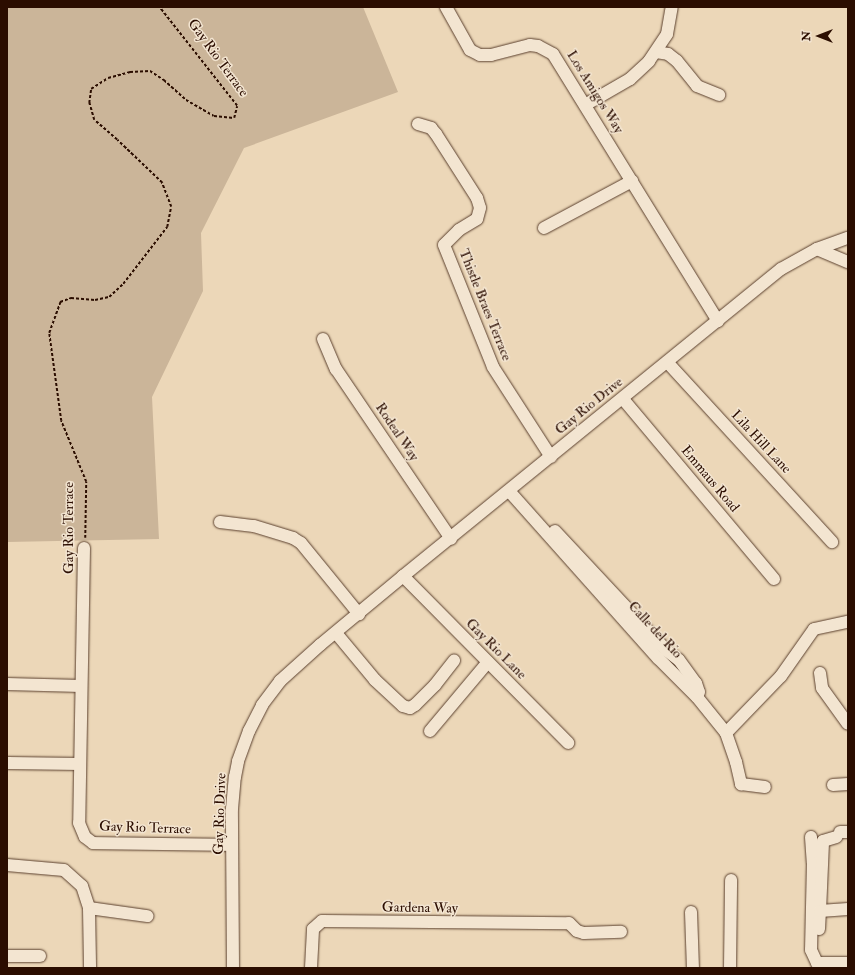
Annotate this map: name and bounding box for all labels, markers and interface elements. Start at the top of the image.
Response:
street label: Gay Rio Terrace [184,16,252,100]
north arrow [799,16,839,56]
text: N [800,31,813,41]
street label: Los Amigos Way [563,48,627,136]
street label: Thistle Braes Terrace [455,247,515,363]
street label: Gay Rio Drive [552,374,626,438]
street label: Rodeal Way [371,400,423,464]
street label: Lila Hill Lane [727,407,795,477]
street label: Emmaus Road [677,442,743,516]
street label: Gay Rio Terrace [61,482,77,574]
street label: Calle del Rio [624,598,686,662]
street label: Gay Rio Lane [462,615,530,683]
street label: Gay Rio Drive [210,773,230,855]
street label: Gay Rio Terrace [99,818,191,838]
street label: Gardena Way [382,899,458,917]

